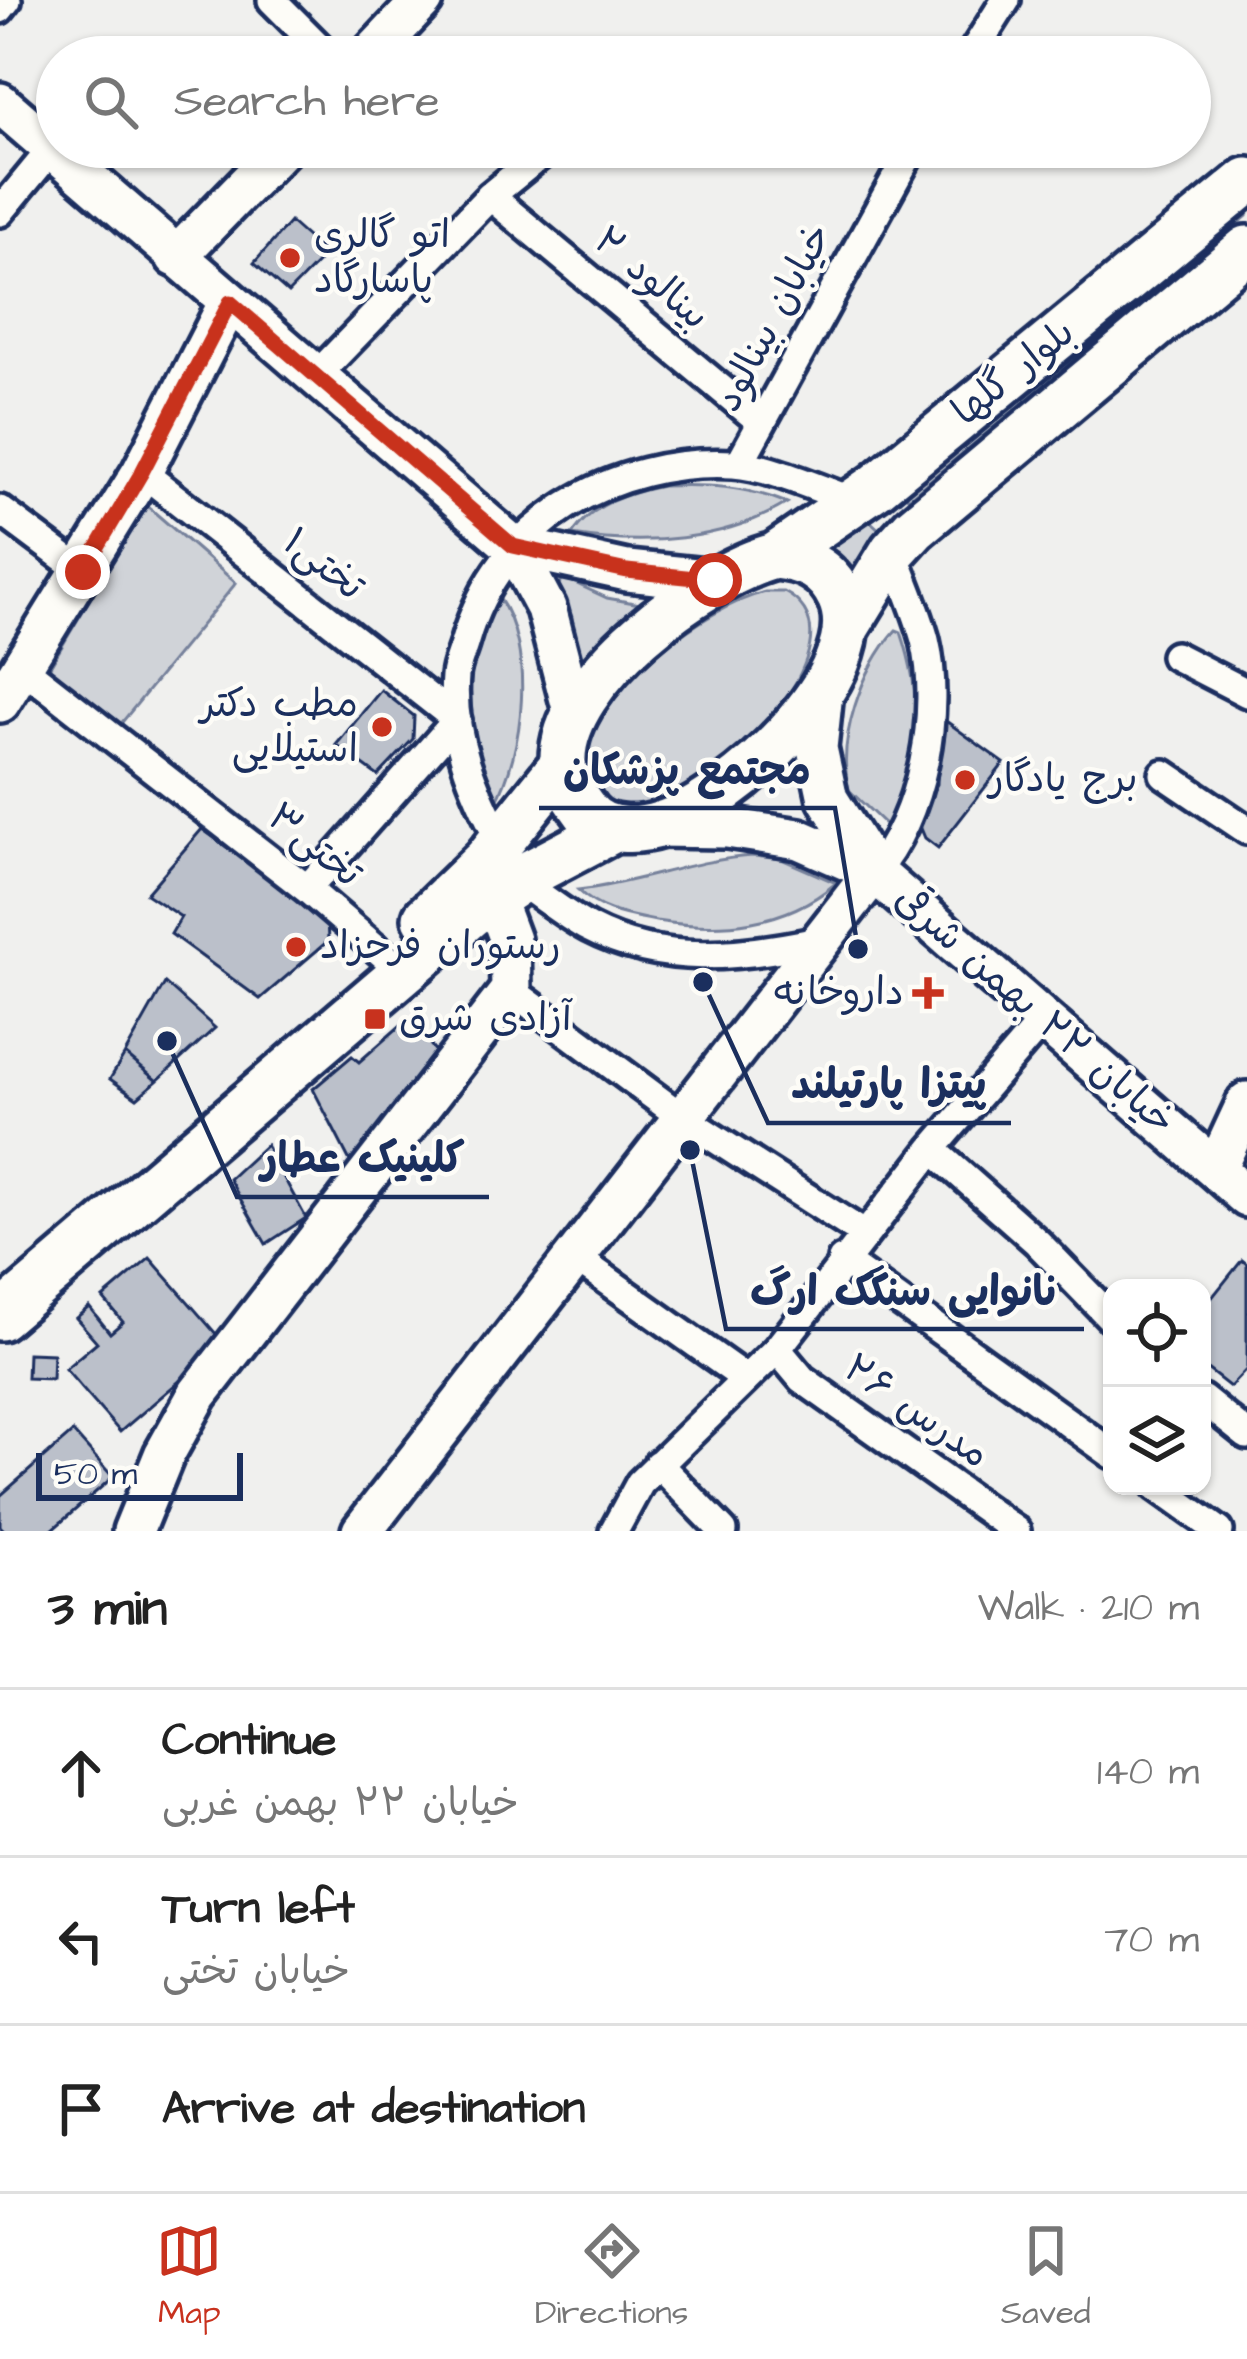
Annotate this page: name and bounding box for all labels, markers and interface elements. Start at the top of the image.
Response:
search box [36,36,1211,168]
icon: search [78,69,144,135]
text: Search here [174,71,440,133]
place label: اتو گالری پاسارگاد [314,209,450,308]
street label: خیابان بینالود [702,214,846,422]
street label: بینالود ۲ [582,215,720,343]
marker: اتو گالری پاسارگاد [277,245,303,271]
street label: بلوار گلها [941,307,1087,439]
street label: تختی۱ [271,516,376,614]
route end [56,545,110,599]
route start [688,553,742,607]
place label: مطب دکتر استیلایی [197,678,358,777]
marker: مطب دکتر استیلایی [369,714,395,740]
callout: مجتمع پزشکان [539,730,835,808]
text: مجتمع پزشکان [563,743,811,801]
place label: برج یادگار [986,753,1138,807]
marker: برج یادگار [952,767,978,793]
street label: تختی۳ [255,791,373,901]
street label: خیابان ۲۲ بهمن شرقی [882,874,1186,1148]
place label: رستوران فرحزاد [320,920,561,974]
marker: رستوران فرحزاد [283,934,309,960]
place label: داروخانه [774,966,904,1020]
marker: داروخانه [915,980,941,1006]
place label: آزادی شرق [399,992,573,1046]
marker: آزادی شرق [362,1006,388,1032]
callout: پیتزا پارتیلند [768,1045,1011,1123]
text: پیتزا پارتیلند [791,1057,987,1115]
callout: کلینیک عطار [237,1119,489,1197]
text: کلینیک عطار [257,1131,465,1189]
callout: نانوایی سنگک ارگ [726,1251,1084,1329]
text: نانوایی سنگک ارگ [750,1264,1060,1322]
map controls [1103,1279,1211,1495]
button: locate [1103,1279,1211,1387]
street label: مدرس ۲۶ [832,1342,1000,1482]
button: layers [1103,1387,1211,1495]
scale bar [36,1447,243,1500]
text: 50 m [54,1451,137,1497]
text: 3 min [48,1574,167,1645]
text: Walk · 210 m [978,1582,1199,1636]
text: Continue [162,1710,336,1772]
icon: ahead [48,1740,114,1806]
text: 140 m [1097,1746,1199,1800]
text: خیابان ۲۲ بهمن غربی [162,1777,519,1831]
text: Turn left [162,1878,355,1940]
icon: left [48,1908,114,1974]
text: 70 m [1104,1914,1199,1968]
text: خیابان تختی [162,1945,350,1999]
icon: arrive [48,2076,114,2142]
text: Arrive at destination [162,2078,585,2140]
tab: Map [156,2218,222,2336]
tab: Directions [535,2218,688,2336]
tab: Saved [1001,2218,1091,2336]

